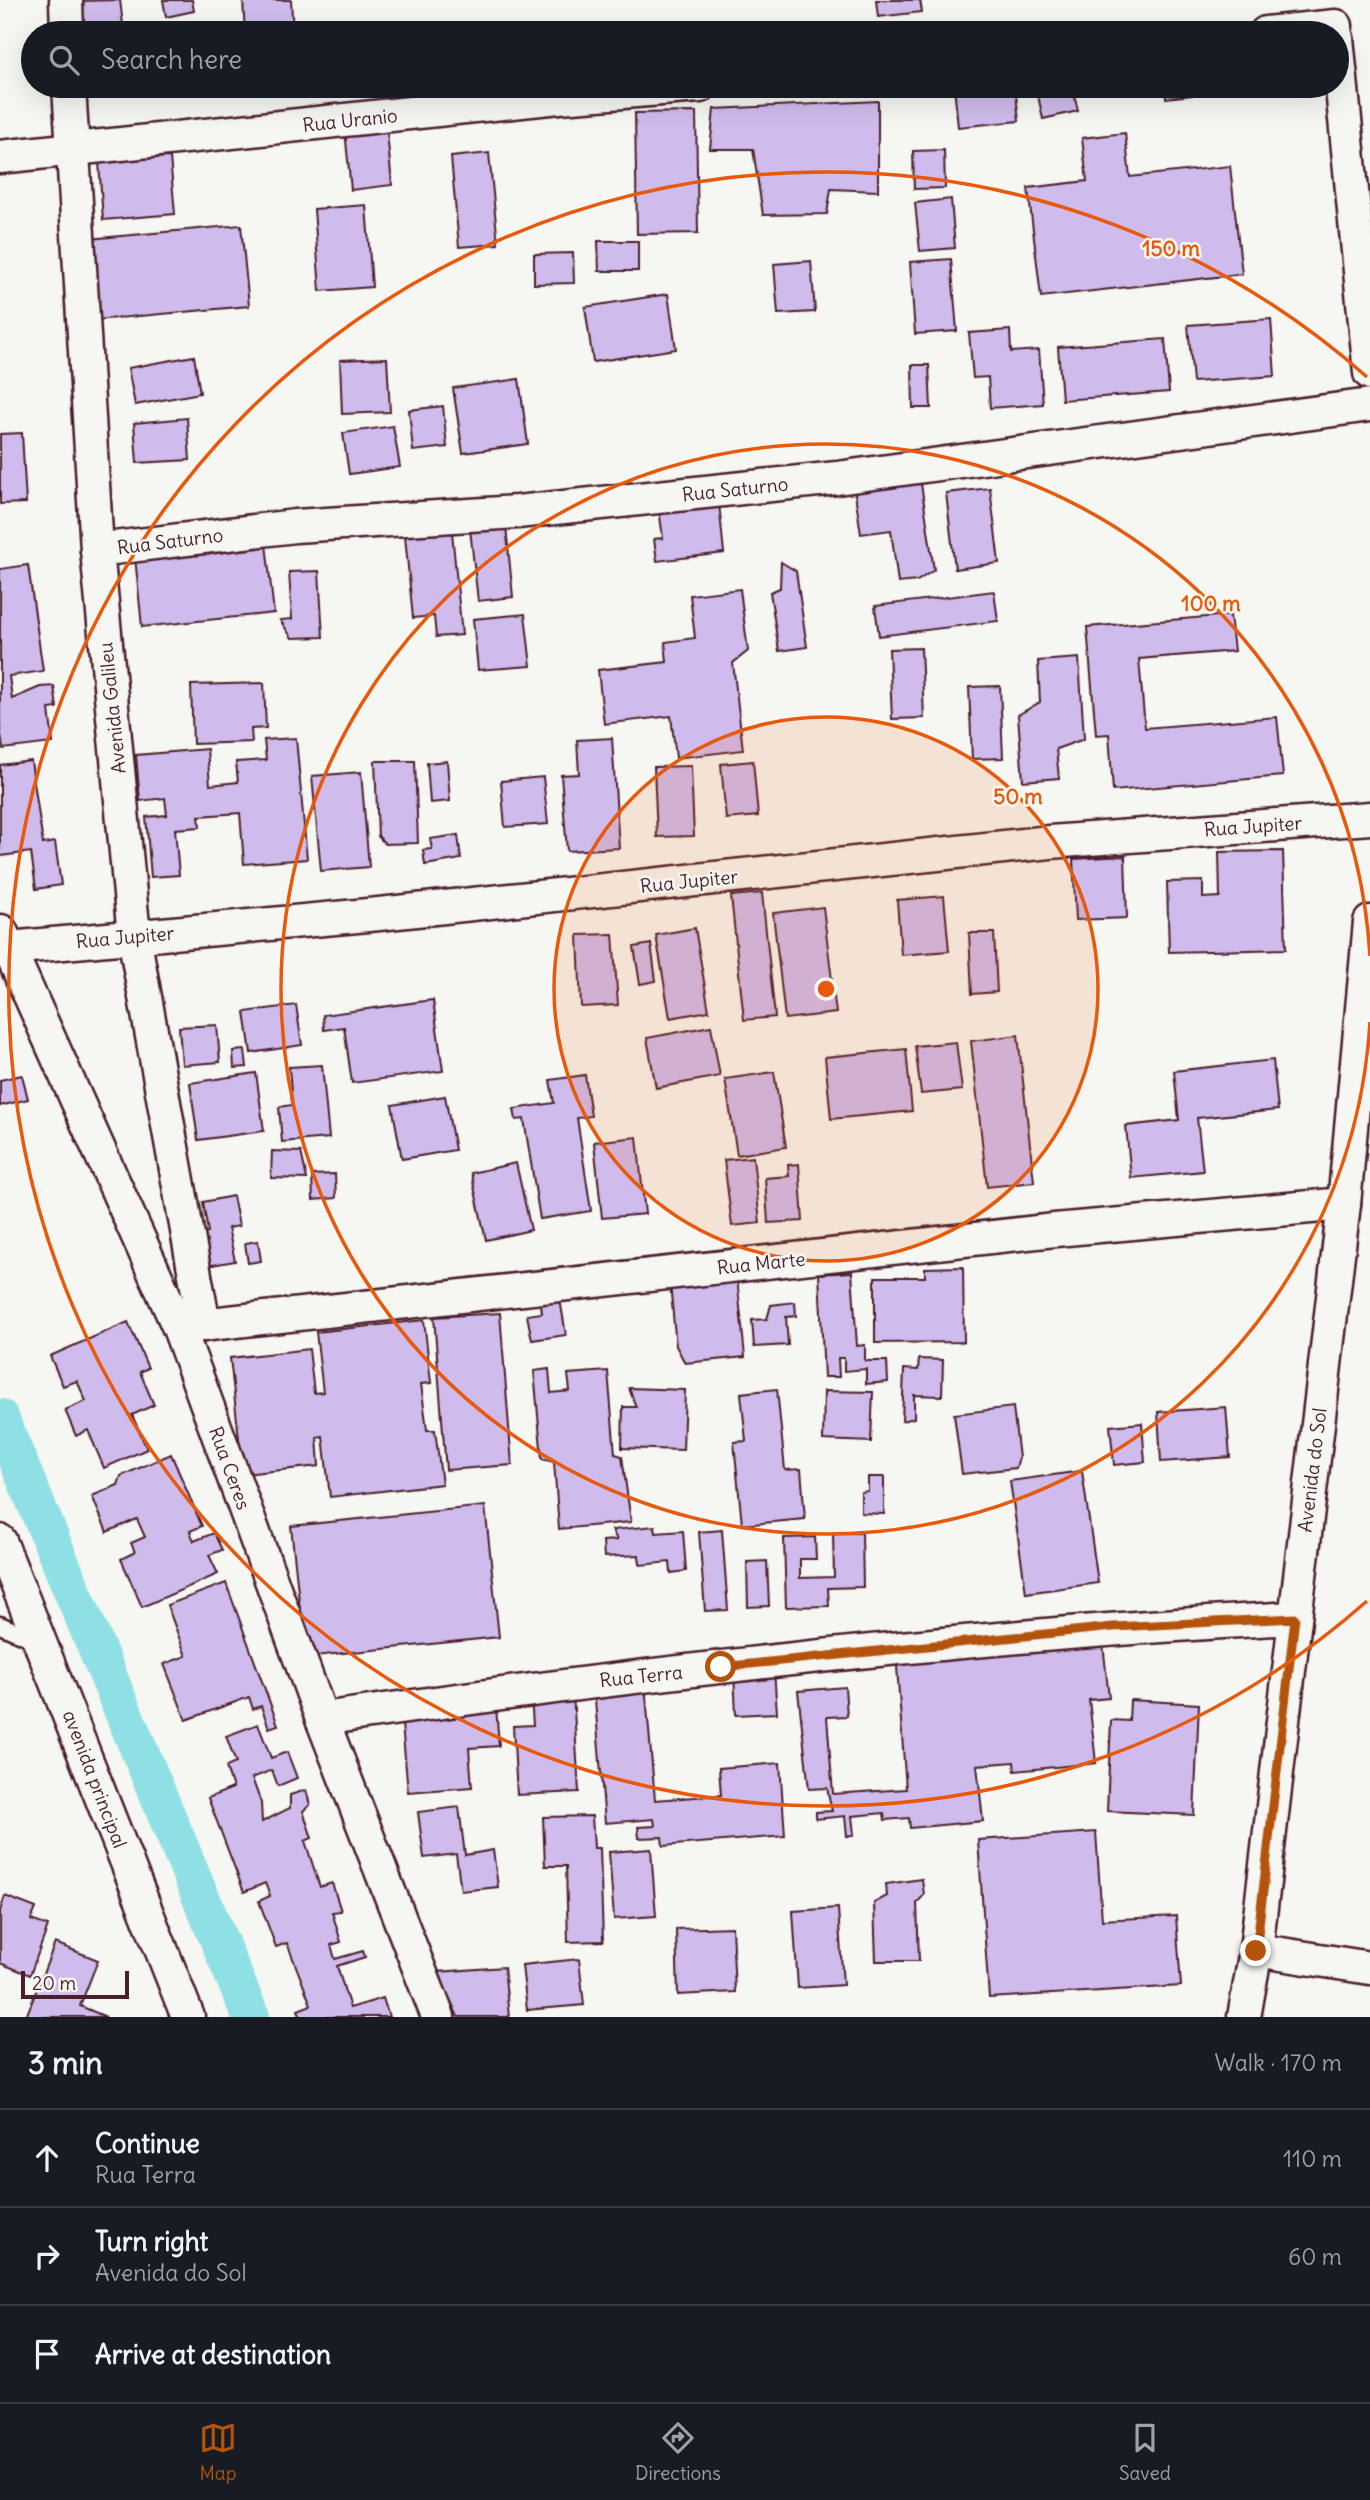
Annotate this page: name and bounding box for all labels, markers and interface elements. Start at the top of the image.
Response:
search box [21,21,1349,98]
icon: search [45,41,83,79]
text: Search here [101,43,242,76]
street label: Rua Uranio [301,103,399,137]
text: 150 m [1142,235,1200,262]
street label: Rua Saturno [681,471,789,507]
street label: Rua Saturno [116,523,224,559]
text: 100 m [1181,590,1241,617]
street label: Avenida Galileu [93,641,131,775]
text: 50 m [993,783,1043,810]
street label: Rua Jupiter [1203,811,1303,841]
street label: Rua Jupiter [639,864,739,898]
street label: Rua Jupiter [75,921,175,953]
centre of rings [814,977,838,1001]
street label: Rua Marte [716,1246,806,1280]
street label: Avenida do Sol [1292,1406,1332,1534]
street label: Rua Ceres [204,1423,256,1513]
route start [705,1651,736,1682]
street label: Rua Terra [598,1660,684,1692]
street label: avenida principal [58,1707,132,1851]
route end [1240,1935,1271,1966]
scale bar [21,1968,130,2000]
text: 20 m [32,1971,76,1995]
text: 3 min [28,2044,103,2082]
text: Walk · 170 m [1215,2048,1342,2077]
text: Continue [95,2127,200,2160]
icon: ahead [28,2139,66,2177]
text: 110 m [1283,2144,1342,2173]
text: Rua Terra [95,2160,196,2189]
text: Turn right [95,2225,208,2258]
icon: right [28,2237,66,2275]
text: 60 m [1288,2242,1342,2271]
text: Avenida do Sol [95,2258,247,2287]
icon: arrive [28,2335,66,2373]
text: Arrive at destination [95,2338,331,2371]
tab: Map [199,2419,237,2485]
tab: Directions [635,2419,721,2485]
tab: Saved [1119,2419,1171,2485]

